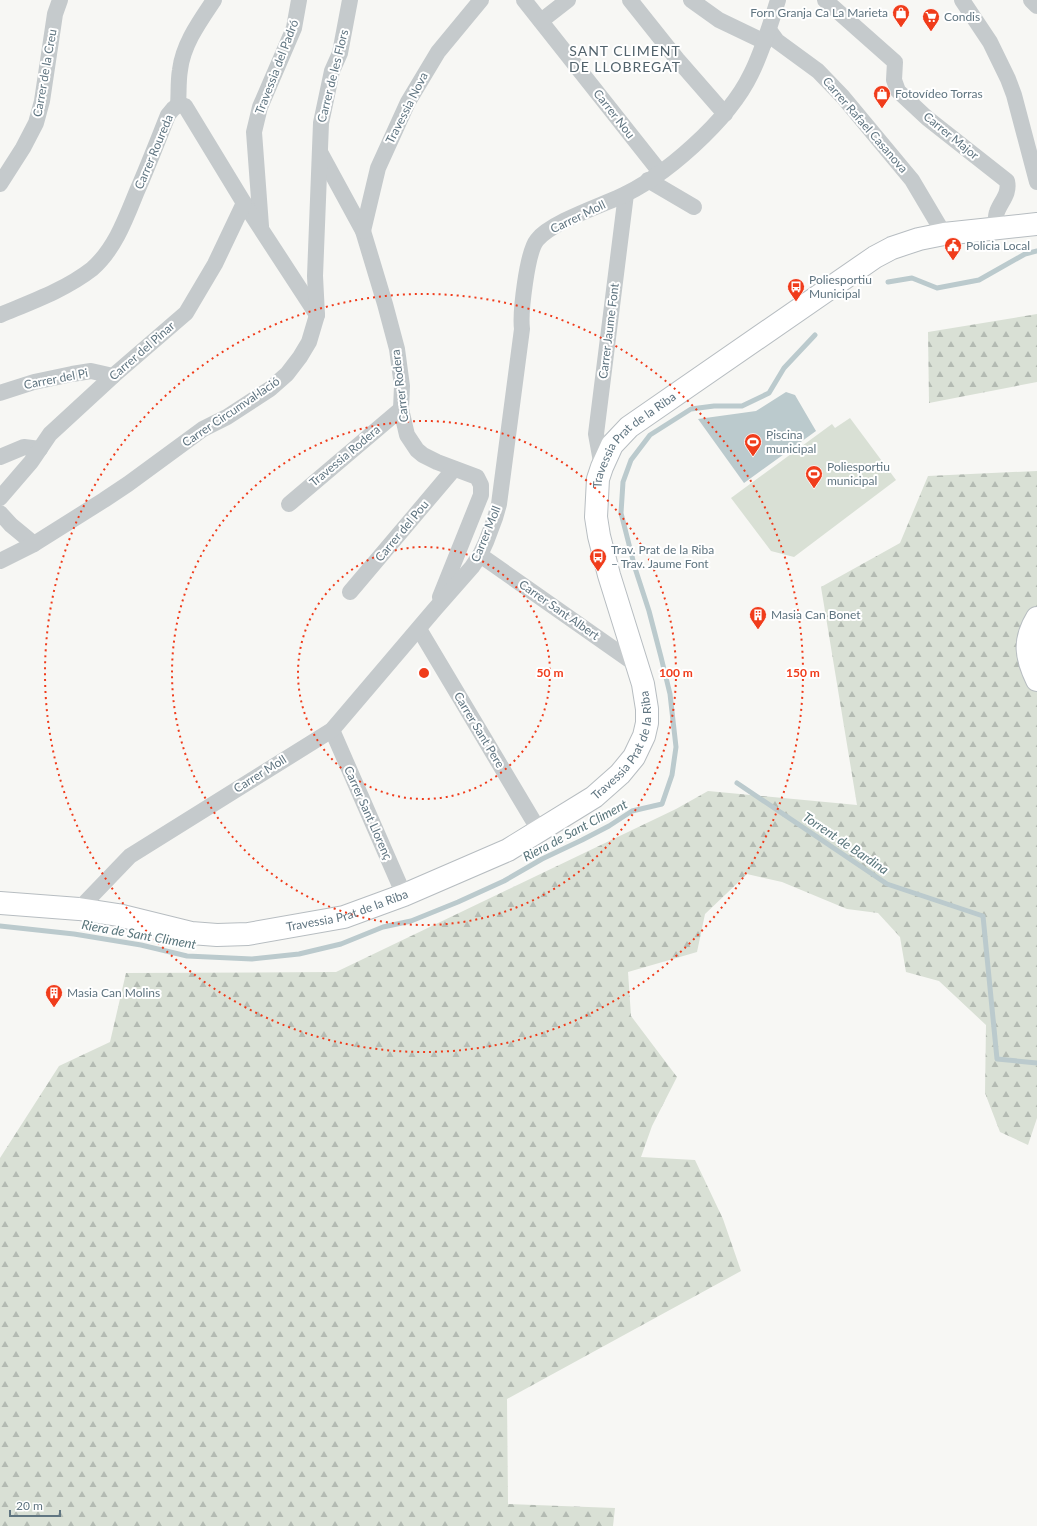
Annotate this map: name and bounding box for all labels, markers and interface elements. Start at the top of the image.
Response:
shop icon: Forn Granja Ca La Marieta [891,3,911,28]
place label: Forn Granja Ca La Marieta [750,5,888,20]
supermarket icon: Condis [921,7,941,32]
place label: Condis [944,9,980,24]
street label: Travessia del Padró [252,17,302,116]
street label: Carrer de la Creu [29,28,60,118]
street label: Carrer de les Flors [314,28,351,124]
district label: SANT CLIMENT DE LLOBREGAT [569,42,681,75]
street label: Travessia Nova [382,70,431,146]
street label: Carrer Rafael Casanova [820,74,911,176]
shop icon: Fotovídeo Torras [872,84,892,109]
street label: Carrer Nou [590,86,638,141]
place label: Fotovídeo Torras [895,86,983,101]
street label: Carrer Major [921,109,983,163]
street label: Carrer Roureda [131,112,176,191]
street label: Carrer Moll [548,197,608,236]
public building icon: Policia Local [943,236,963,261]
place label: Policia Local [966,238,1030,253]
place label: Poliesportiu Municipal [809,272,872,301]
bus stop icon: Poliesportiu Municipal [786,277,806,302]
street label: Carrer Jaume Font [595,282,622,380]
street label: Carrer del Pinar [106,318,178,383]
street label: Carrer Rodera [388,349,411,423]
street label: Carrer del Pi [23,365,89,392]
street label: Carrer Circumval·lació [179,373,283,450]
street label: Travessia Prat de la Riba [590,389,679,489]
street label: Travessia Rodera [306,422,383,490]
place label: Piscina municipal [766,427,816,456]
sports icon: Piscina municipal [743,432,763,457]
place label: Poliesportiu municipal [827,459,890,488]
sports icon: Poliesportiu municipal [804,464,824,489]
street label: Carrer del Pou [372,497,432,564]
street label: Carrer Moll [467,503,504,564]
place label: Trav. Prat de la Riba – Trav. Jaume Font [611,542,714,571]
bus stop icon: Trav. Prat de la Riba – Trav. Jaume Font [588,547,608,572]
street label: Carrer Sant Albert [516,576,603,643]
building icon: Masia Can Bonet [748,605,768,630]
place label: Masia Can Bonet [771,607,861,622]
text: 50 m [537,665,563,680]
text: 100 m [659,665,693,680]
text: 150 m [786,665,820,680]
centre of rings [417,666,431,680]
street label: Carrer Sant Pere [451,689,508,770]
street label: Travessia Prat de la Riba [588,690,654,803]
street label: Carrer Moll [231,751,289,796]
street label: Carrer Sant Llorenç [341,764,396,862]
water label: Riera de Sant Climent [520,795,630,864]
water label: Torrent de Bardina [800,808,892,878]
street label: Travessia Prat de la Riba [285,886,410,934]
water label: Riera de Sant Climent [80,916,198,952]
building icon: Masia Can Molins [44,983,64,1008]
place label: Masia Can Molins [67,985,160,1000]
scale bar [10,1492,60,1518]
text: 20 m [16,1498,43,1513]

